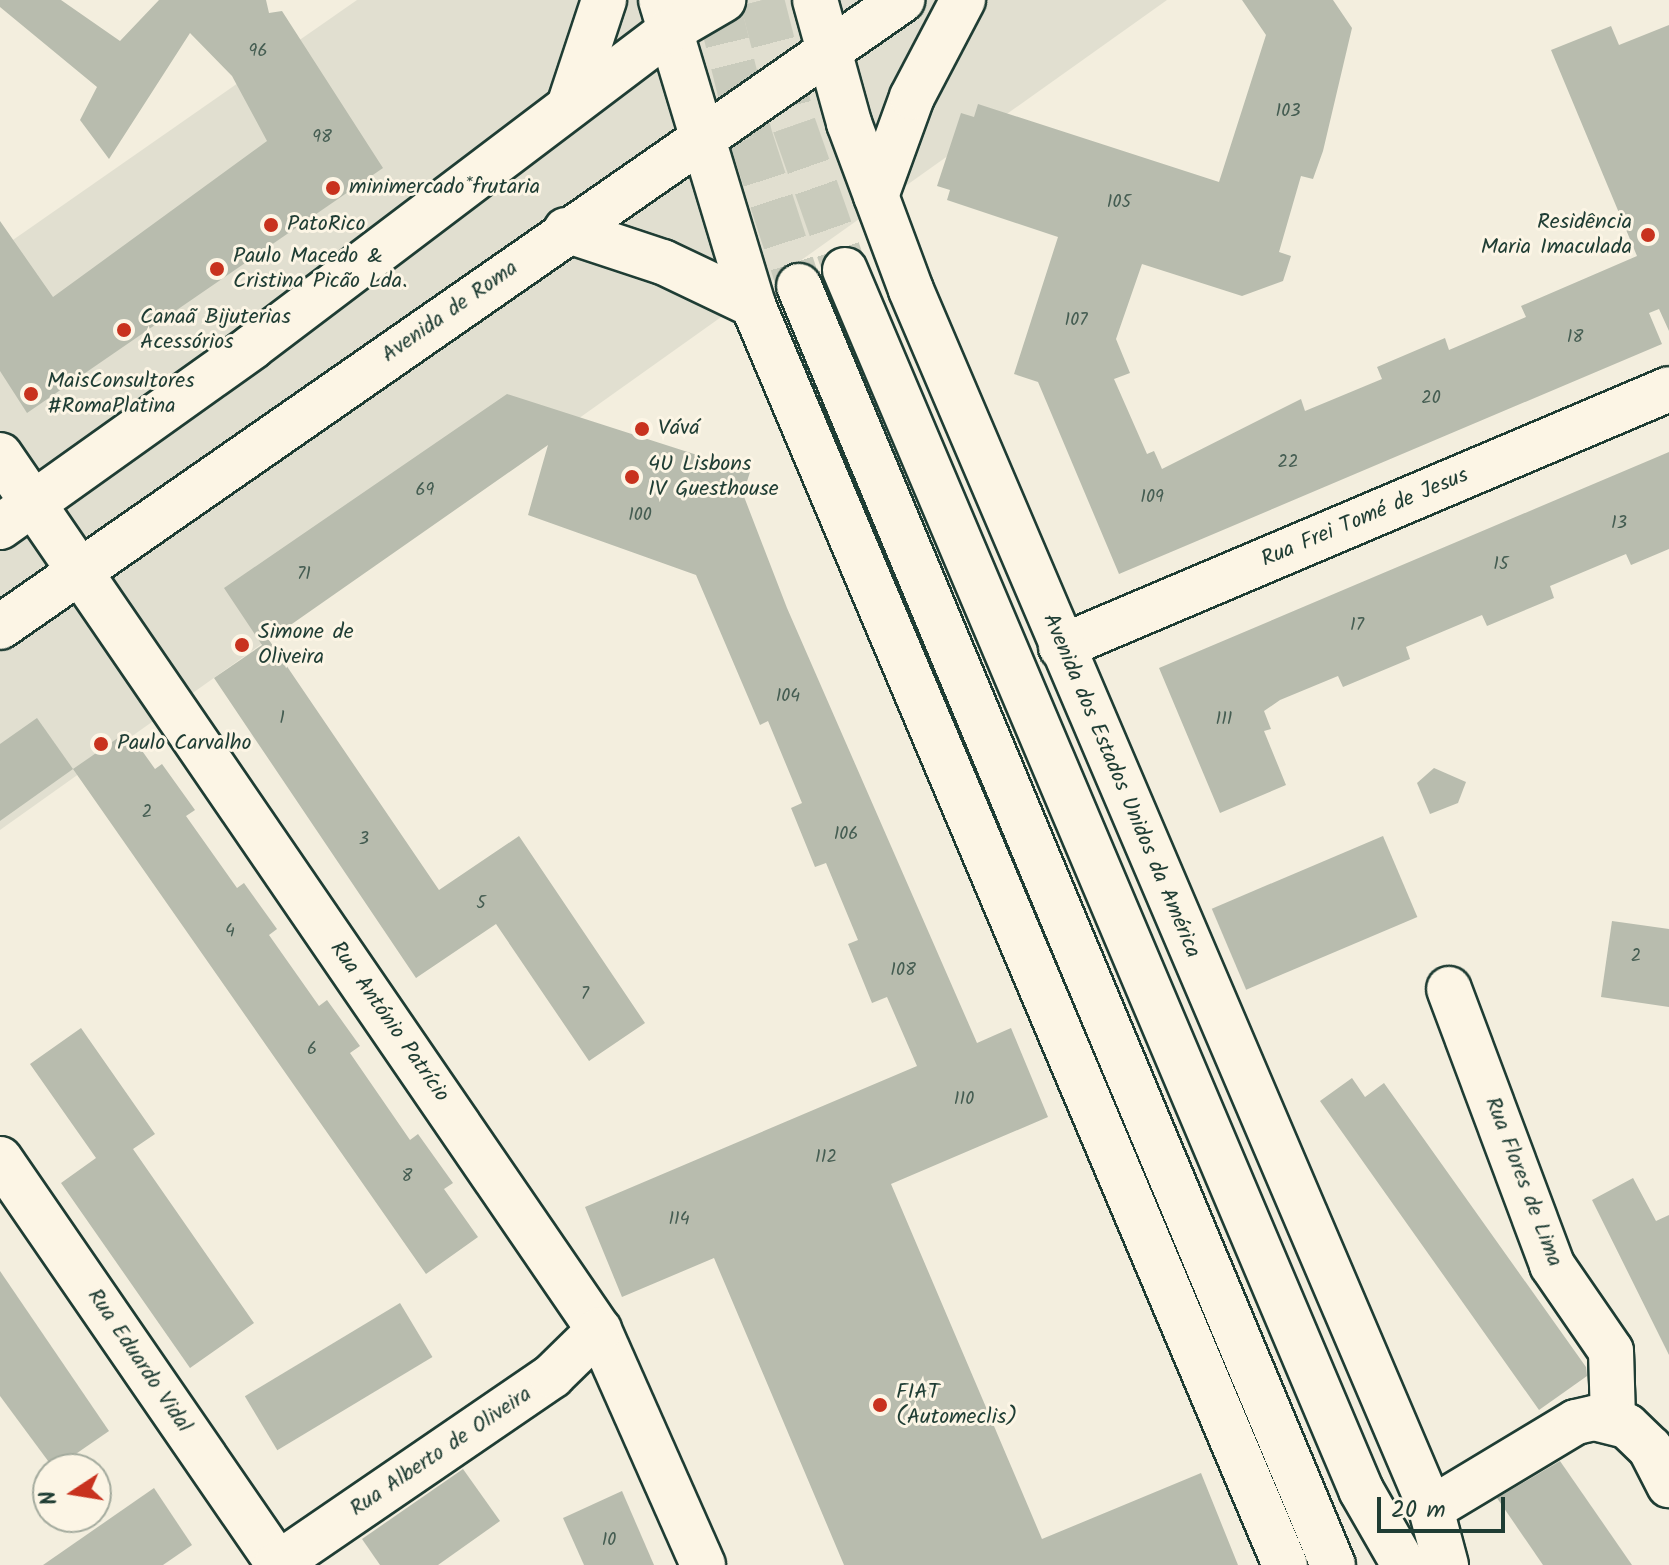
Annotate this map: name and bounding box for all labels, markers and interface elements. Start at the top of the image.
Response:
house number: 96 [249,41,267,63]
house number: 103 [1276,101,1300,123]
house number: 98 [312,127,332,149]
place label: minimercado*frutaria [349,175,540,201]
marker: minimercado*frutaria [324,179,342,197]
house number: 105 [1107,192,1131,214]
place label: Residência Maria Imaculada [1481,209,1632,260]
place label: PatoRico [287,212,366,238]
marker: PatoRico [262,216,280,234]
marker: Residência Maria Imaculada [1639,226,1657,244]
place label: Paulo Macedo & Cristina Picão Lda. [233,243,407,294]
street label: Avenida de Roma [377,255,523,369]
marker: Paulo Macedo & Cristina Picão Lda. [208,260,226,278]
place label: Canaã Bijuterias Acessórios [140,304,291,356]
house number: 107 [1065,310,1087,332]
marker: Canaã Bijuterias Acessórios [115,321,133,339]
house number: 18 [1567,327,1583,349]
place label: MaisConsultores #RomaPlatina [47,368,195,420]
marker: MaisConsultores #RomaPlatina [22,385,40,403]
house number: 20 [1421,388,1441,410]
place label: Vává [658,416,700,442]
marker: Vává [633,420,651,438]
place label: 4U Lisbons IV Guesthouse [648,451,779,502]
house number: 22 [1278,452,1298,474]
street label: Rua Frei Tomé de Jesus [1258,462,1472,574]
marker: 4U Lisbons IV Guesthouse [623,468,641,486]
house number: 69 [416,480,434,502]
house number: 109 [1140,487,1164,509]
house number: 100 [628,505,652,527]
house number: 13 [1611,513,1627,535]
house number: 15 [1493,554,1509,576]
house number: 71 [297,564,311,586]
street label: Avenida dos Estados Unidos da América [1036,610,1206,962]
house number: 17 [1350,615,1364,637]
place label: Simone de Oliveira [258,619,354,670]
marker: Simone de Oliveira [233,636,251,654]
house number: 104 [776,686,800,708]
house number: 1 [279,708,285,730]
house number: 111 [1216,709,1232,731]
place label: Paulo Carvalho [117,731,252,757]
marker: Paulo Carvalho [92,735,110,753]
house number: 2 [142,802,152,824]
house number: 106 [834,824,858,846]
house number: 3 [359,829,369,851]
house number: 5 [476,893,486,915]
house number: 4 [225,921,235,943]
street label: Rua António Patrício [324,937,454,1107]
house number: 2 [1631,946,1641,968]
house number: 108 [890,960,916,982]
house number: 7 [581,984,589,1006]
house number: 6 [307,1039,317,1061]
house number: 110 [954,1089,974,1111]
street label: Rua Flores de Lima [1478,1093,1568,1271]
house number: 112 [815,1147,837,1169]
house number: 8 [402,1166,412,1188]
house number: 114 [668,1209,690,1231]
street label: Rua Eduardo Vidal [81,1284,197,1438]
place label: FIAT (Automeclis) [896,1379,1017,1430]
street label: Rua Alberto de Oliveira [345,1381,537,1523]
marker: FIAT (Automeclis) [871,1396,889,1414]
north arrow [32,1453,112,1533]
scale bar [1381,1481,1509,1531]
text: N [31,1487,69,1508]
text: 20 m [1391,1491,1446,1530]
house number: 10 [602,1530,616,1552]

